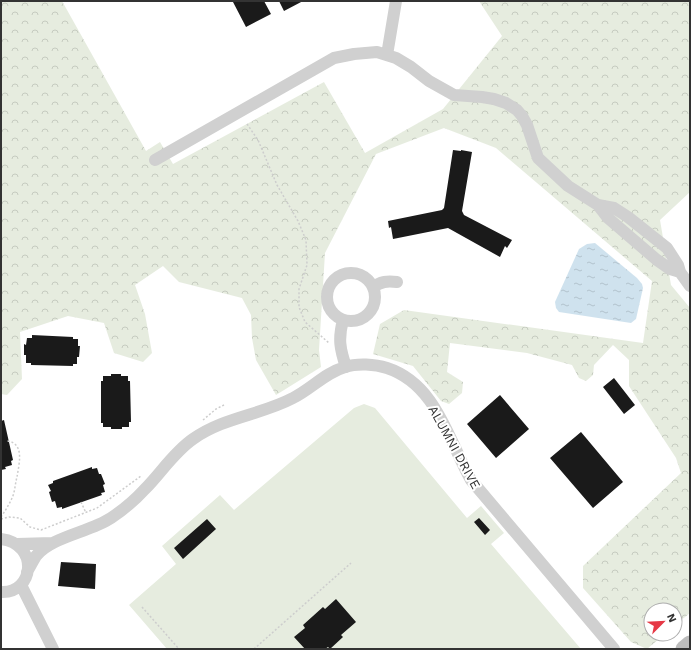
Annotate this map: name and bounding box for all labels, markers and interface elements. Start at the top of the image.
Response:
street label: ALUMNI DRIVE [425,403,484,491]
north arrow [643,602,683,642]
text: N [664,612,679,625]

